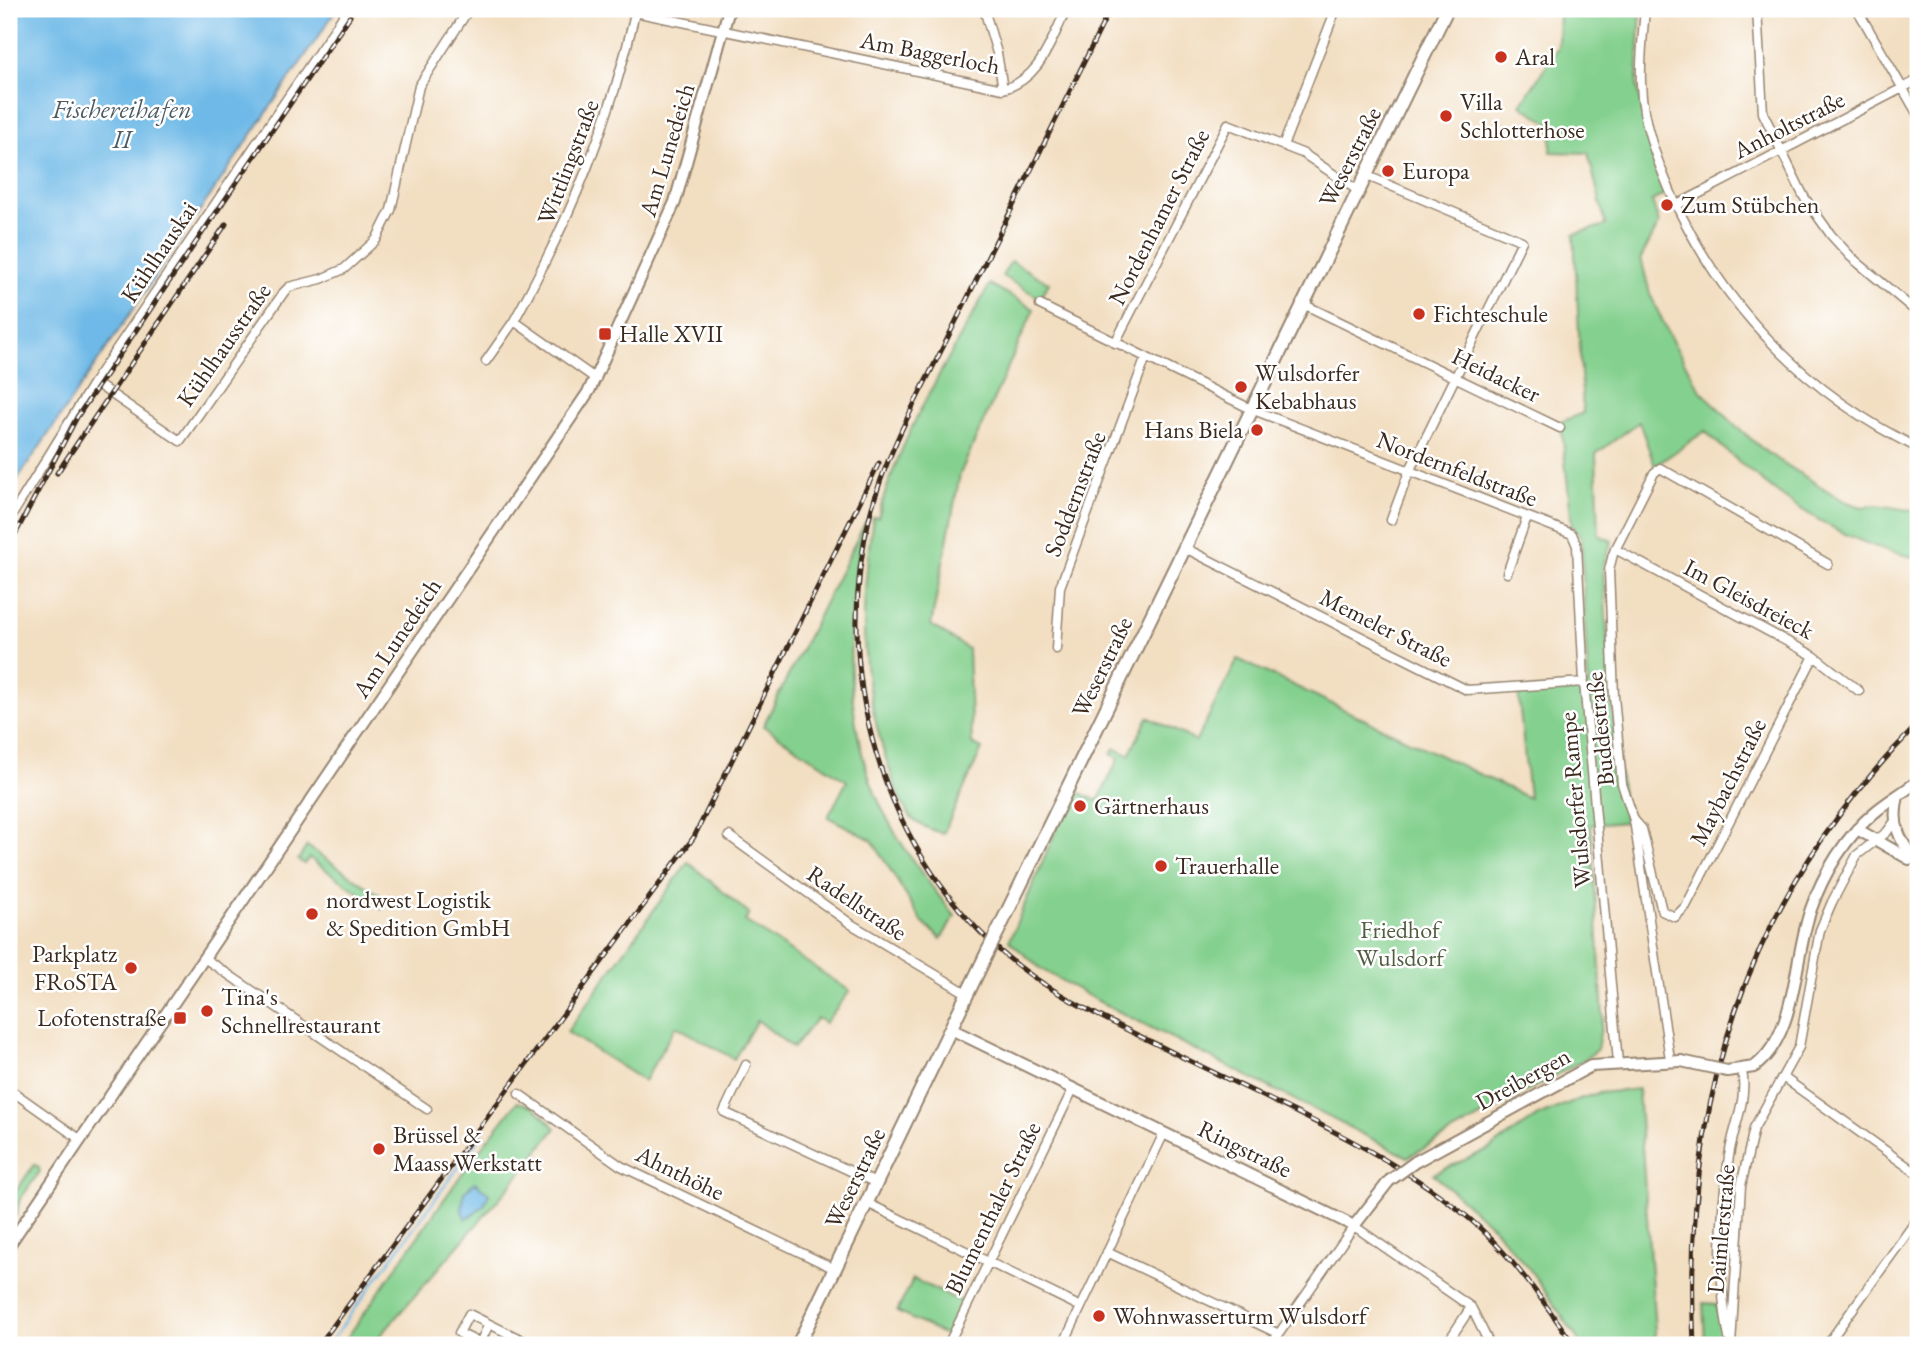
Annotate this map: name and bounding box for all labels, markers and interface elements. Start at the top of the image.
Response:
street label: Am Baggerloch [857,24,1003,81]
place label: Aral [1514,41,1555,72]
marker: Aral [1493,49,1509,65]
street label: Am Lunedeich [631,79,702,221]
street label: Anholtstraße [1727,83,1850,166]
place label: Villa Schlotterhose [1460,86,1585,145]
water label: Fischereihafen II [51,92,192,156]
street label: Wittlingstraße [529,95,606,229]
street label: Weserstraße [1311,101,1388,212]
marker: Villa Schlotterhose [1438,108,1454,124]
street label: Nordenhamer Straße [1101,123,1216,310]
place label: Europa [1402,155,1470,186]
marker: Europa [1380,163,1396,179]
place label: Zum Stübchen [1681,189,1820,220]
street label: Kühlhauskai [113,195,204,309]
marker: Zum Stübchen [1659,197,1675,213]
street label: Kühlhausstraße [170,277,278,412]
place label: Fichteschule [1433,298,1548,329]
marker: Fichteschule [1411,306,1427,322]
place label: Halle XVII [619,318,723,349]
marker: Halle XVII [597,326,613,342]
street label: Heidacker [1447,340,1546,409]
place label: Wulsdorfer Kebabhaus [1255,357,1360,416]
marker: Wulsdorfer Kebabhaus [1233,379,1249,395]
place label: Hans Biela [1144,414,1243,445]
marker: Hans Biela [1249,422,1265,438]
street label: Nordernfeldstraße [1372,424,1542,513]
street label: Soddernstraße [1036,427,1113,561]
street label: Im Gleisdreieck [1679,551,1820,646]
street label: Am Lunedeich [345,572,448,704]
street label: Memeler Straße [1315,581,1458,674]
street label: Weserstraße [1064,611,1139,722]
street label: Buddestraße [1578,670,1621,788]
street label: Wulsdorfer Rampe [1551,711,1598,889]
street label: Maybachstraße [1682,713,1773,851]
place label: Gärtnerhaus [1094,790,1209,821]
marker: Gärtnerhaus [1072,798,1088,814]
place label: Trauerhalle [1175,850,1279,881]
street label: Radellstraße [801,858,913,947]
marker: Trauerhalle [1153,858,1169,874]
place label: nordwest Logistik & Spedition GmbH [326,884,510,943]
marker: nordwest Logistik & Spedition GmbH [304,906,320,922]
park label: Friedhof Wulsdorf [1356,914,1447,973]
place label: Parkplatz FRoSTA [32,938,117,997]
marker: Parkplatz FRoSTA [123,960,139,976]
place label: Tina's Schnellrestaurant [221,981,381,1040]
place label: Lofotenstraße [37,1002,166,1033]
marker: Tina's Schnellrestaurant [199,1003,215,1019]
marker: Lofotenstraße [172,1010,188,1026]
street label: Dreibergen [1470,1040,1576,1117]
street label: Ringstraße [1193,1113,1297,1184]
street label: Blumenthaler Straße [937,1116,1048,1299]
place label: Brüssel & Maass Werkstatt [393,1119,542,1178]
street label: Weserstraße [817,1122,892,1233]
street label: Ahnthöhe [630,1137,730,1207]
marker: Brüssel & Maass Werkstatt [371,1141,387,1157]
street label: Daimlerstraße [1699,1163,1742,1295]
place label: Wohnwasserturm Wulsdorf [1113,1300,1370,1331]
marker: Wohnwasserturm Wulsdorf [1091,1308,1107,1324]

